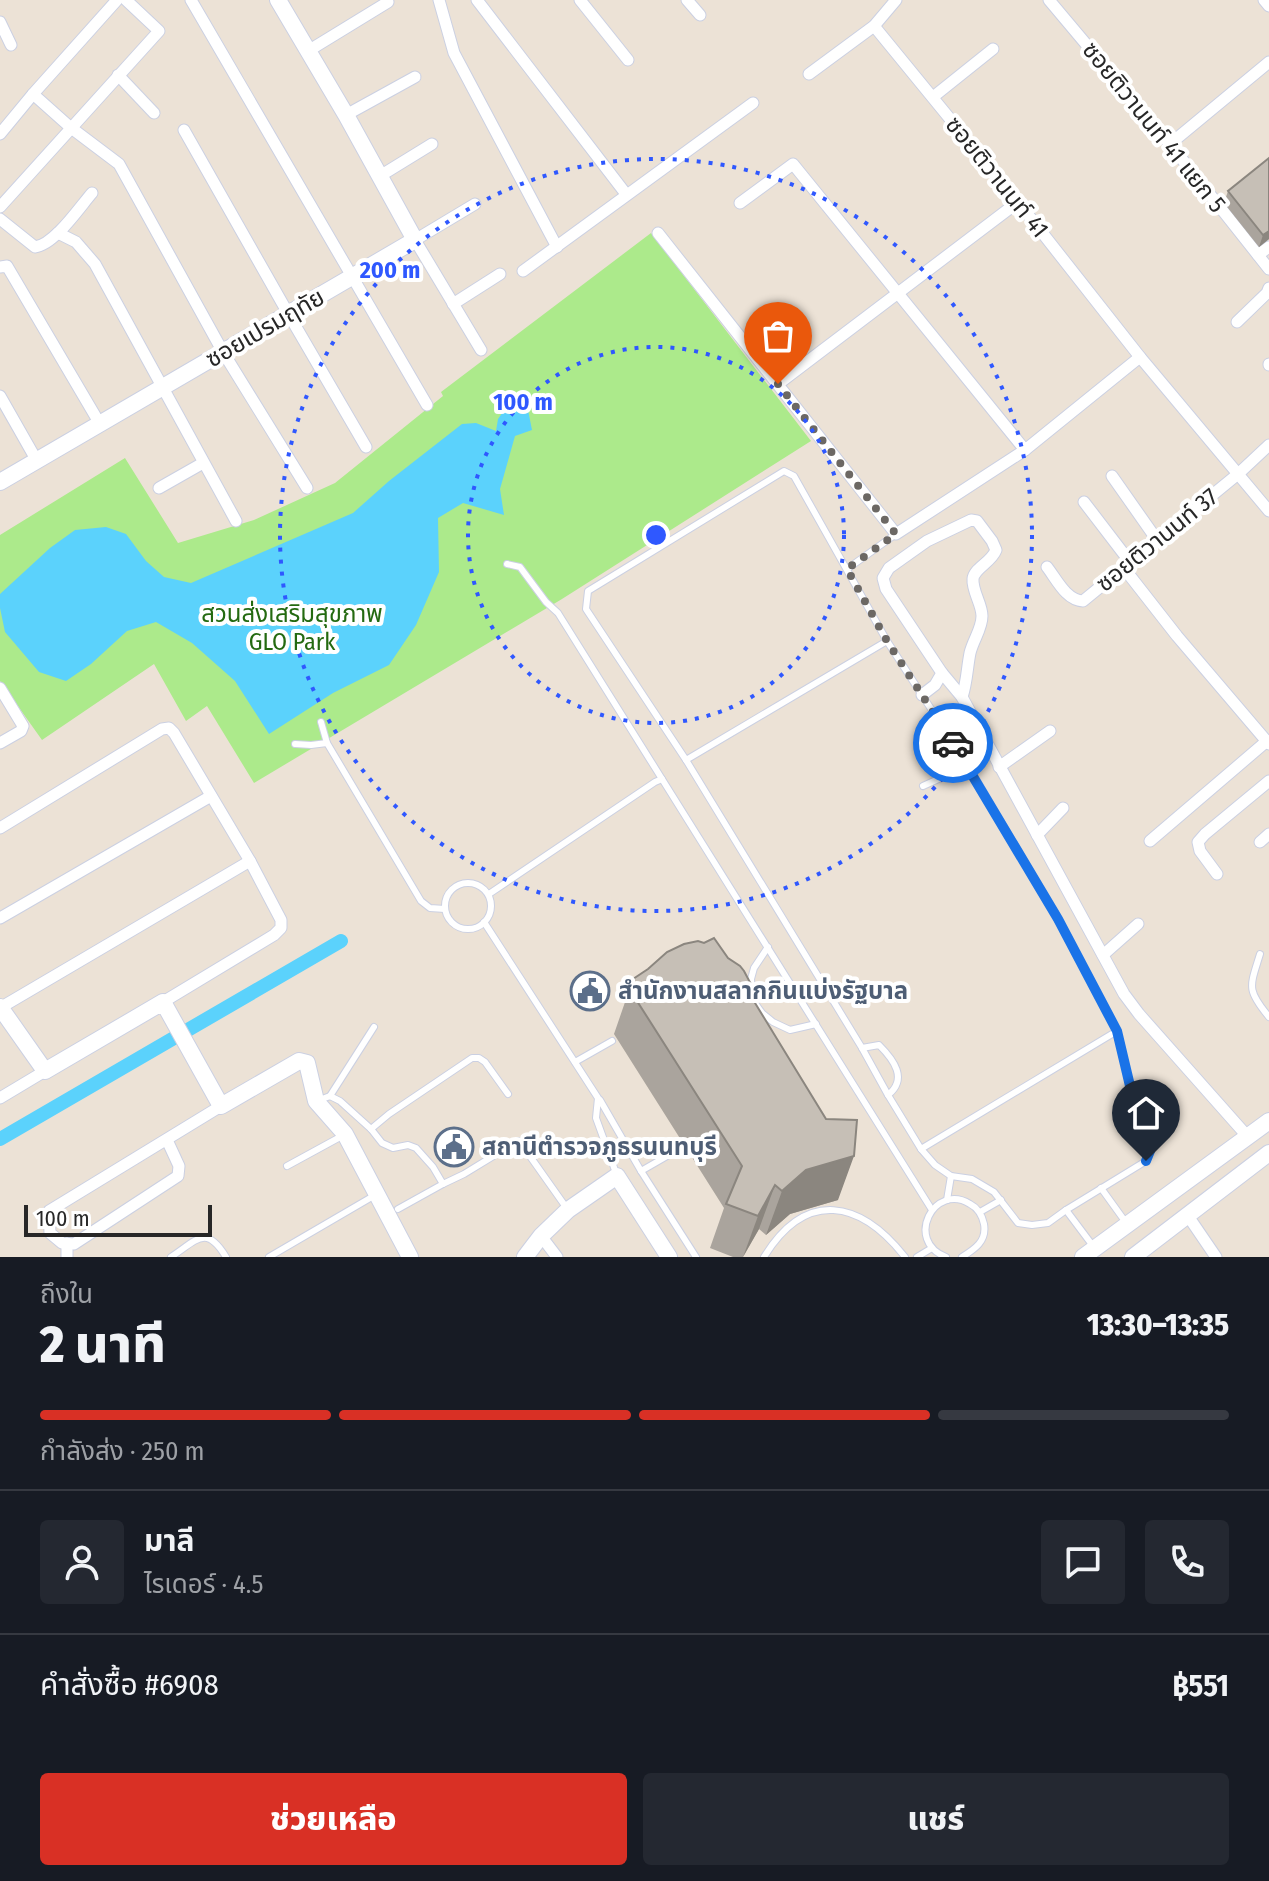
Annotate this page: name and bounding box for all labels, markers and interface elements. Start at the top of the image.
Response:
street label: ซอยติวานนท์ 41 แยก 5 [1077,36,1231,218]
street label: ซอยติวานนท์ 41 [940,111,1054,243]
text: 200 m [359,256,420,284]
street label: ซอยเปรมฤทัย [201,283,329,373]
pin [744,302,812,384]
icon: bag [756,314,800,358]
text: 100 m [493,388,553,416]
street label: ซอยติวานนท์ 37 [1091,482,1224,598]
centre of rings [642,521,670,549]
park label: สวนส่งเสริมสุขภาพ GLO Park [201,600,383,656]
courier [913,703,993,783]
icon: car [931,721,975,765]
public building icon: สำนักงานสลากกินแบ่งรัฐบาล [569,970,611,1012]
place label: สำนักงานสลากกินแบ่งรัฐบาล [618,977,908,1005]
pin [1112,1079,1180,1161]
icon: home [1124,1091,1168,1135]
public building icon: สถานีตำรวจภูธรนนทบุรี [433,1126,475,1168]
place label: สถานีตำรวจภูธรนนทบุรี [482,1133,717,1162]
scale bar [24,1201,212,1237]
text: 100 m [36,1205,90,1232]
text: ถึงใน [40,1279,93,1310]
text: 13:30–13:35 [1087,1307,1229,1343]
text: 2 นาที [40,1313,166,1376]
text: กำลังส่ง · 250 m [40,1436,205,1467]
button: person [40,1520,124,1604]
button: chat [1041,1520,1125,1604]
button: phone [1145,1520,1229,1604]
text: มาลี [144,1523,194,1559]
text: ไรเดอร์ · 4.5 [144,1569,263,1600]
text: คำสั่งซื้อ #6908 [40,1667,219,1703]
text: ฿551 [1173,1668,1229,1704]
button: ช่วยเหลือ [40,1773,627,1865]
button: แชร์ [643,1773,1229,1865]

